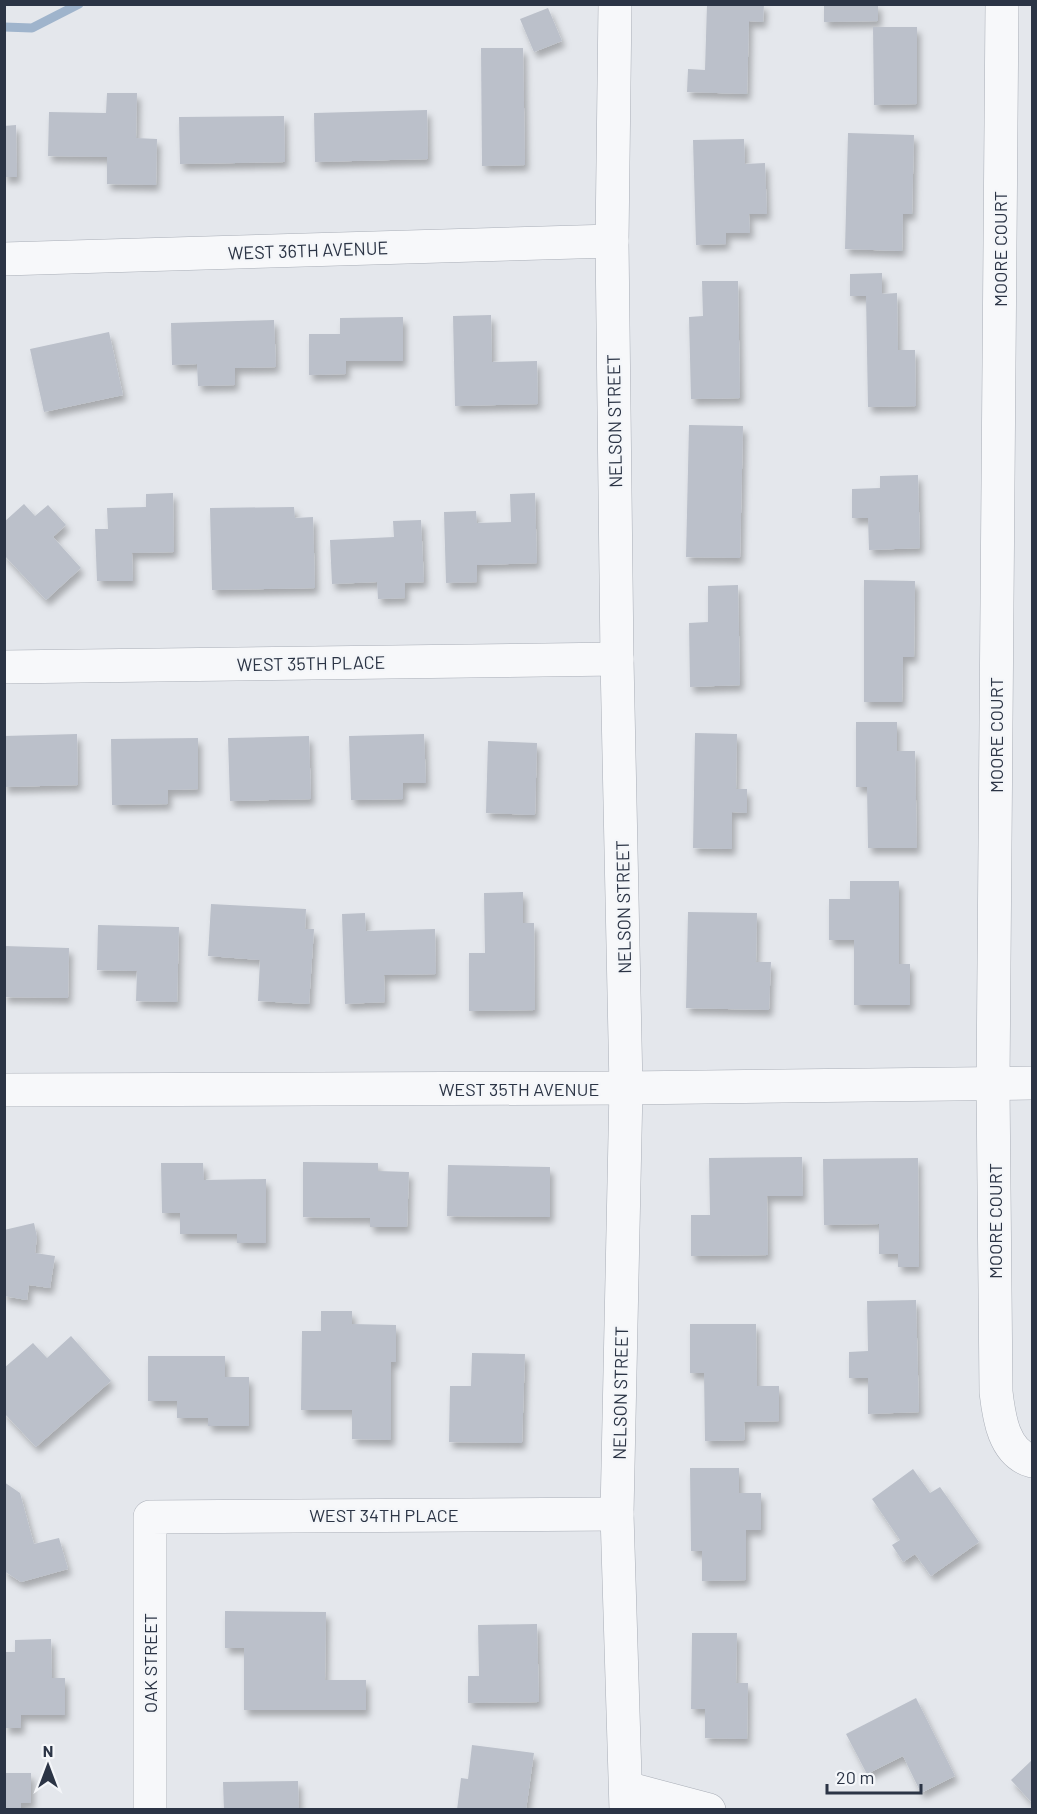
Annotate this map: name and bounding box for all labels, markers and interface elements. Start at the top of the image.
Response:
street label: MOORE COURT [989,191,1011,307]
street label: WEST 36TH AVENUE [227,236,389,264]
street label: NELSON STREET [602,354,626,488]
street label: WEST 35TH PLACE [236,651,386,675]
street label: MOORE COURT [985,677,1007,793]
street label: NELSON STREET [611,840,635,974]
street label: WEST 35TH AVENUE [439,1078,599,1100]
street label: MOORE COURT [984,1163,1006,1279]
street label: NELSON STREET [608,1326,632,1460]
street label: WEST 34TH PLACE [309,1504,459,1526]
street label: OAK STREET [139,1613,161,1713]
north arrow [18,1736,78,1796]
text: N [43,1741,53,1760]
scale bar [827,1757,922,1795]
text: 20 m [836,1766,874,1788]

